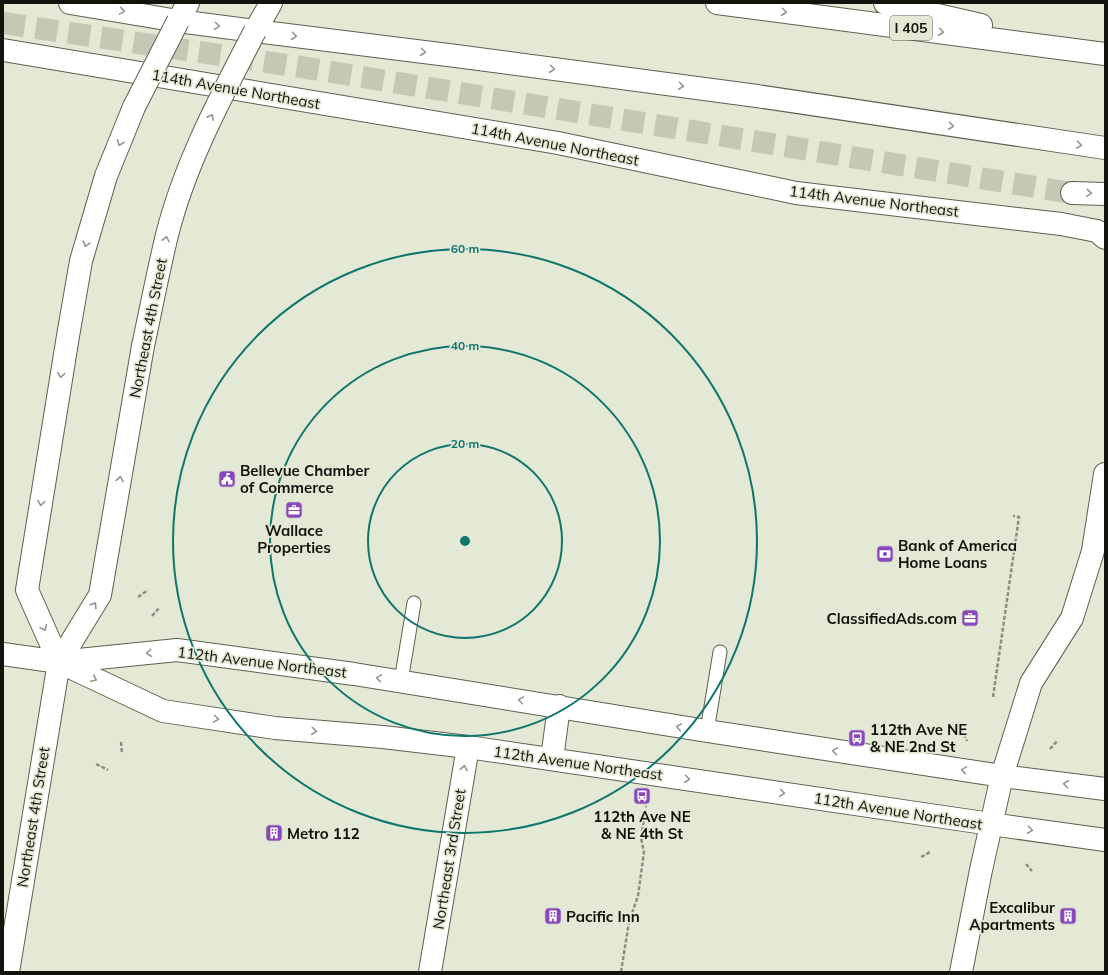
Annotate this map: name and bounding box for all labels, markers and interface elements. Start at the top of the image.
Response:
one-way arrow [119,6,125,15]
one-way arrow [781,7,787,16]
road number: I 405 [890,16,932,40]
one-way arrow [213,21,220,30]
one-way arrow [937,27,944,36]
one-way arrow [291,31,297,40]
one-way arrow [420,47,426,56]
one-way arrow [549,64,555,73]
street label: 114th Avenue Northeast [150,65,322,113]
one-way arrow [678,81,684,90]
one-way arrow [206,114,214,122]
street label: 114th Avenue Northeast [469,118,641,170]
one-way arrow [948,121,954,130]
one-way arrow [116,139,124,146]
one-way arrow [1076,140,1082,149]
street label: 114th Avenue Northeast [788,181,960,221]
one-way arrow [1086,189,1092,197]
one-way arrow [162,236,170,242]
one-way arrow [82,240,91,247]
text: 60 m [451,241,479,256]
street label: Northeast 4th Street [125,257,171,399]
text: 40 m [451,338,479,353]
one-way arrow [58,371,66,378]
text: 20 m [451,436,479,451]
place label: Bellevue Chamber of Commerce [240,461,370,497]
public building icon: Bellevue Chamber of Commerce [217,469,237,489]
one-way arrow [115,476,124,482]
one-way arrow [37,500,46,506]
office icon: Wallace Properties [284,500,304,520]
place label: Wallace Properties [257,521,331,557]
centre of rings [458,534,472,548]
place label: Bank of America Home Loans [898,536,1017,572]
bank icon: Bank of America Home Loans [875,544,895,564]
one-way arrow [89,602,96,609]
office icon: ClassifiedAds.com [960,608,980,628]
place label: ClassifiedAds.com [826,609,957,628]
one-way arrow [39,625,47,632]
street label: 112th Avenue Northeast [176,642,348,682]
one-way arrow [146,648,152,657]
one-way arrow [90,674,97,682]
one-way arrow [376,674,382,683]
one-way arrow [518,696,524,705]
one-way arrow [213,714,219,723]
place label: 112th Ave NE & NE 2nd St [870,720,967,756]
one-way arrow [676,723,682,731]
one-way arrow [311,727,317,736]
bus stop icon: 112th Ave NE & NE 2nd St [847,728,867,748]
street label: 112th Avenue Northeast [492,742,664,784]
street label: Northeast 4th Street [13,745,53,889]
one-way arrow [832,747,838,756]
one-way arrow [460,765,468,771]
one-way arrow [961,766,967,775]
one-way arrow [684,774,690,783]
one-way arrow [1063,780,1069,789]
bus stop icon: 112th Ave NE & NE 4th St [632,786,652,806]
street label: Northeast 3rd Street [429,787,469,931]
one-way arrow [779,788,785,797]
street label: 112th Avenue Northeast [812,788,984,834]
place label: 112th Ave NE & NE 4th St [593,807,691,843]
building icon: Metro 112 [264,823,284,843]
place label: Metro 112 [287,824,360,843]
one-way arrow [1026,825,1033,834]
place label: Excalibur Apartments [969,898,1055,934]
building icon: Pacific Inn [543,906,563,926]
building icon: Excalibur Apartments [1058,906,1078,926]
place label: Pacific Inn [566,907,640,926]

